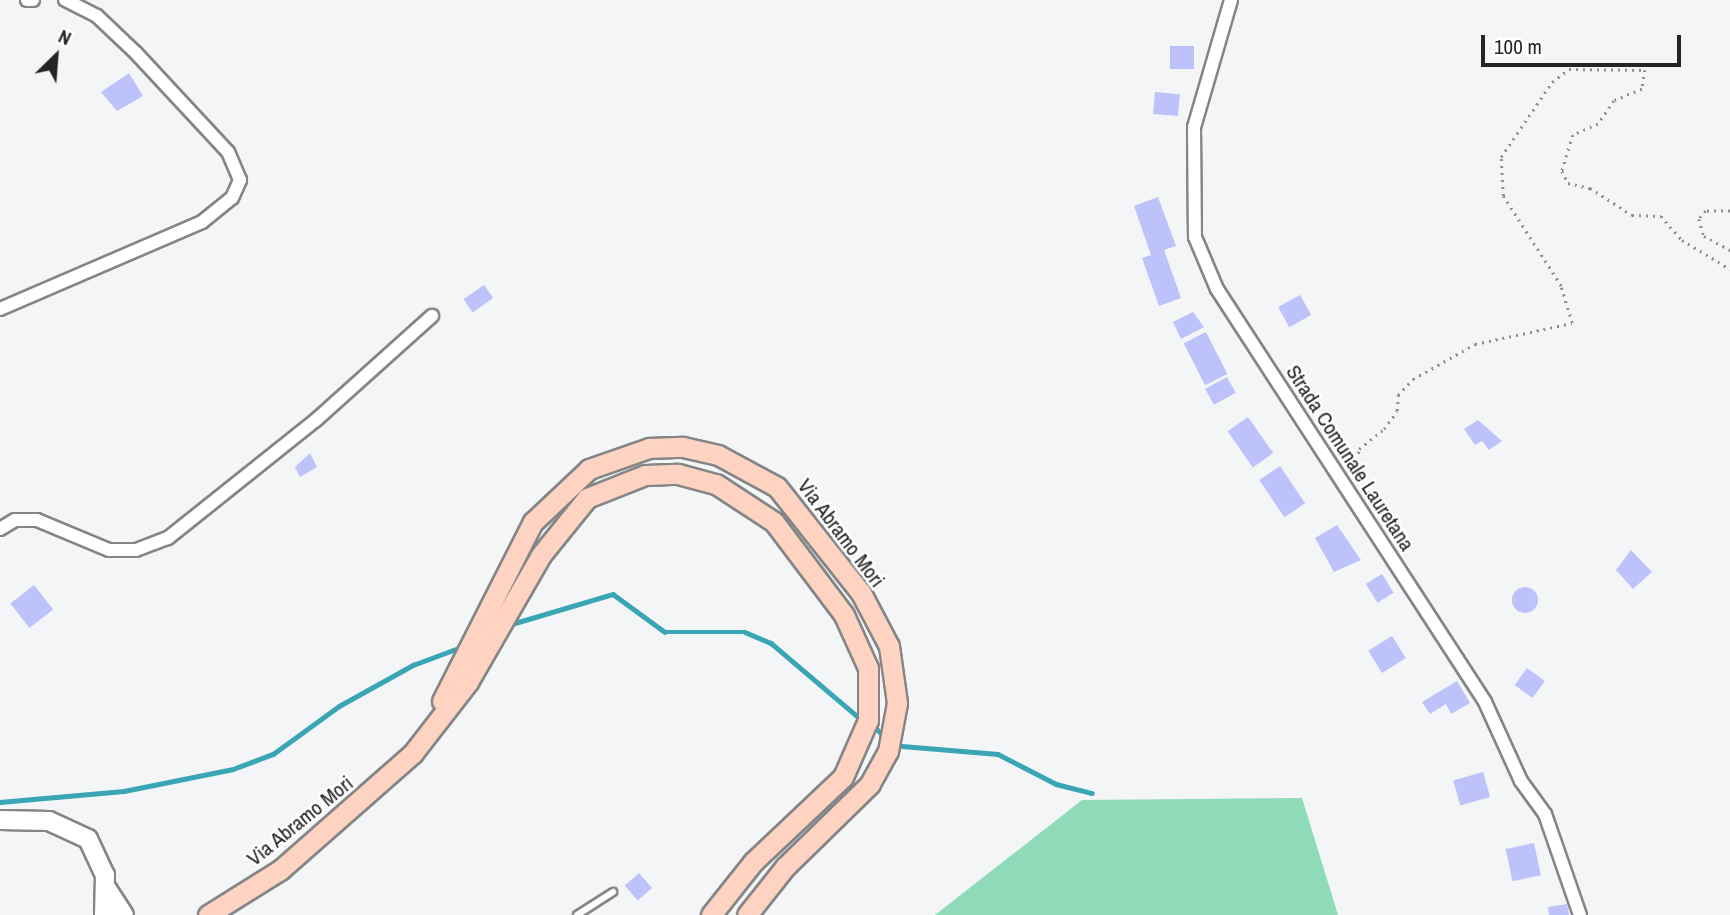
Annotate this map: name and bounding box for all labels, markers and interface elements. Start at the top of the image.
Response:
north arrow [21,21,91,91]
scale bar [1485,21,1684,65]
text: N [54,23,75,51]
text: 100 m [1494,32,1542,61]
street label: Strada Comunale Lauretana [1281,360,1419,556]
street label: Via Abramo Mori [792,474,890,592]
street label: Via Abramo Mori [242,770,358,872]

